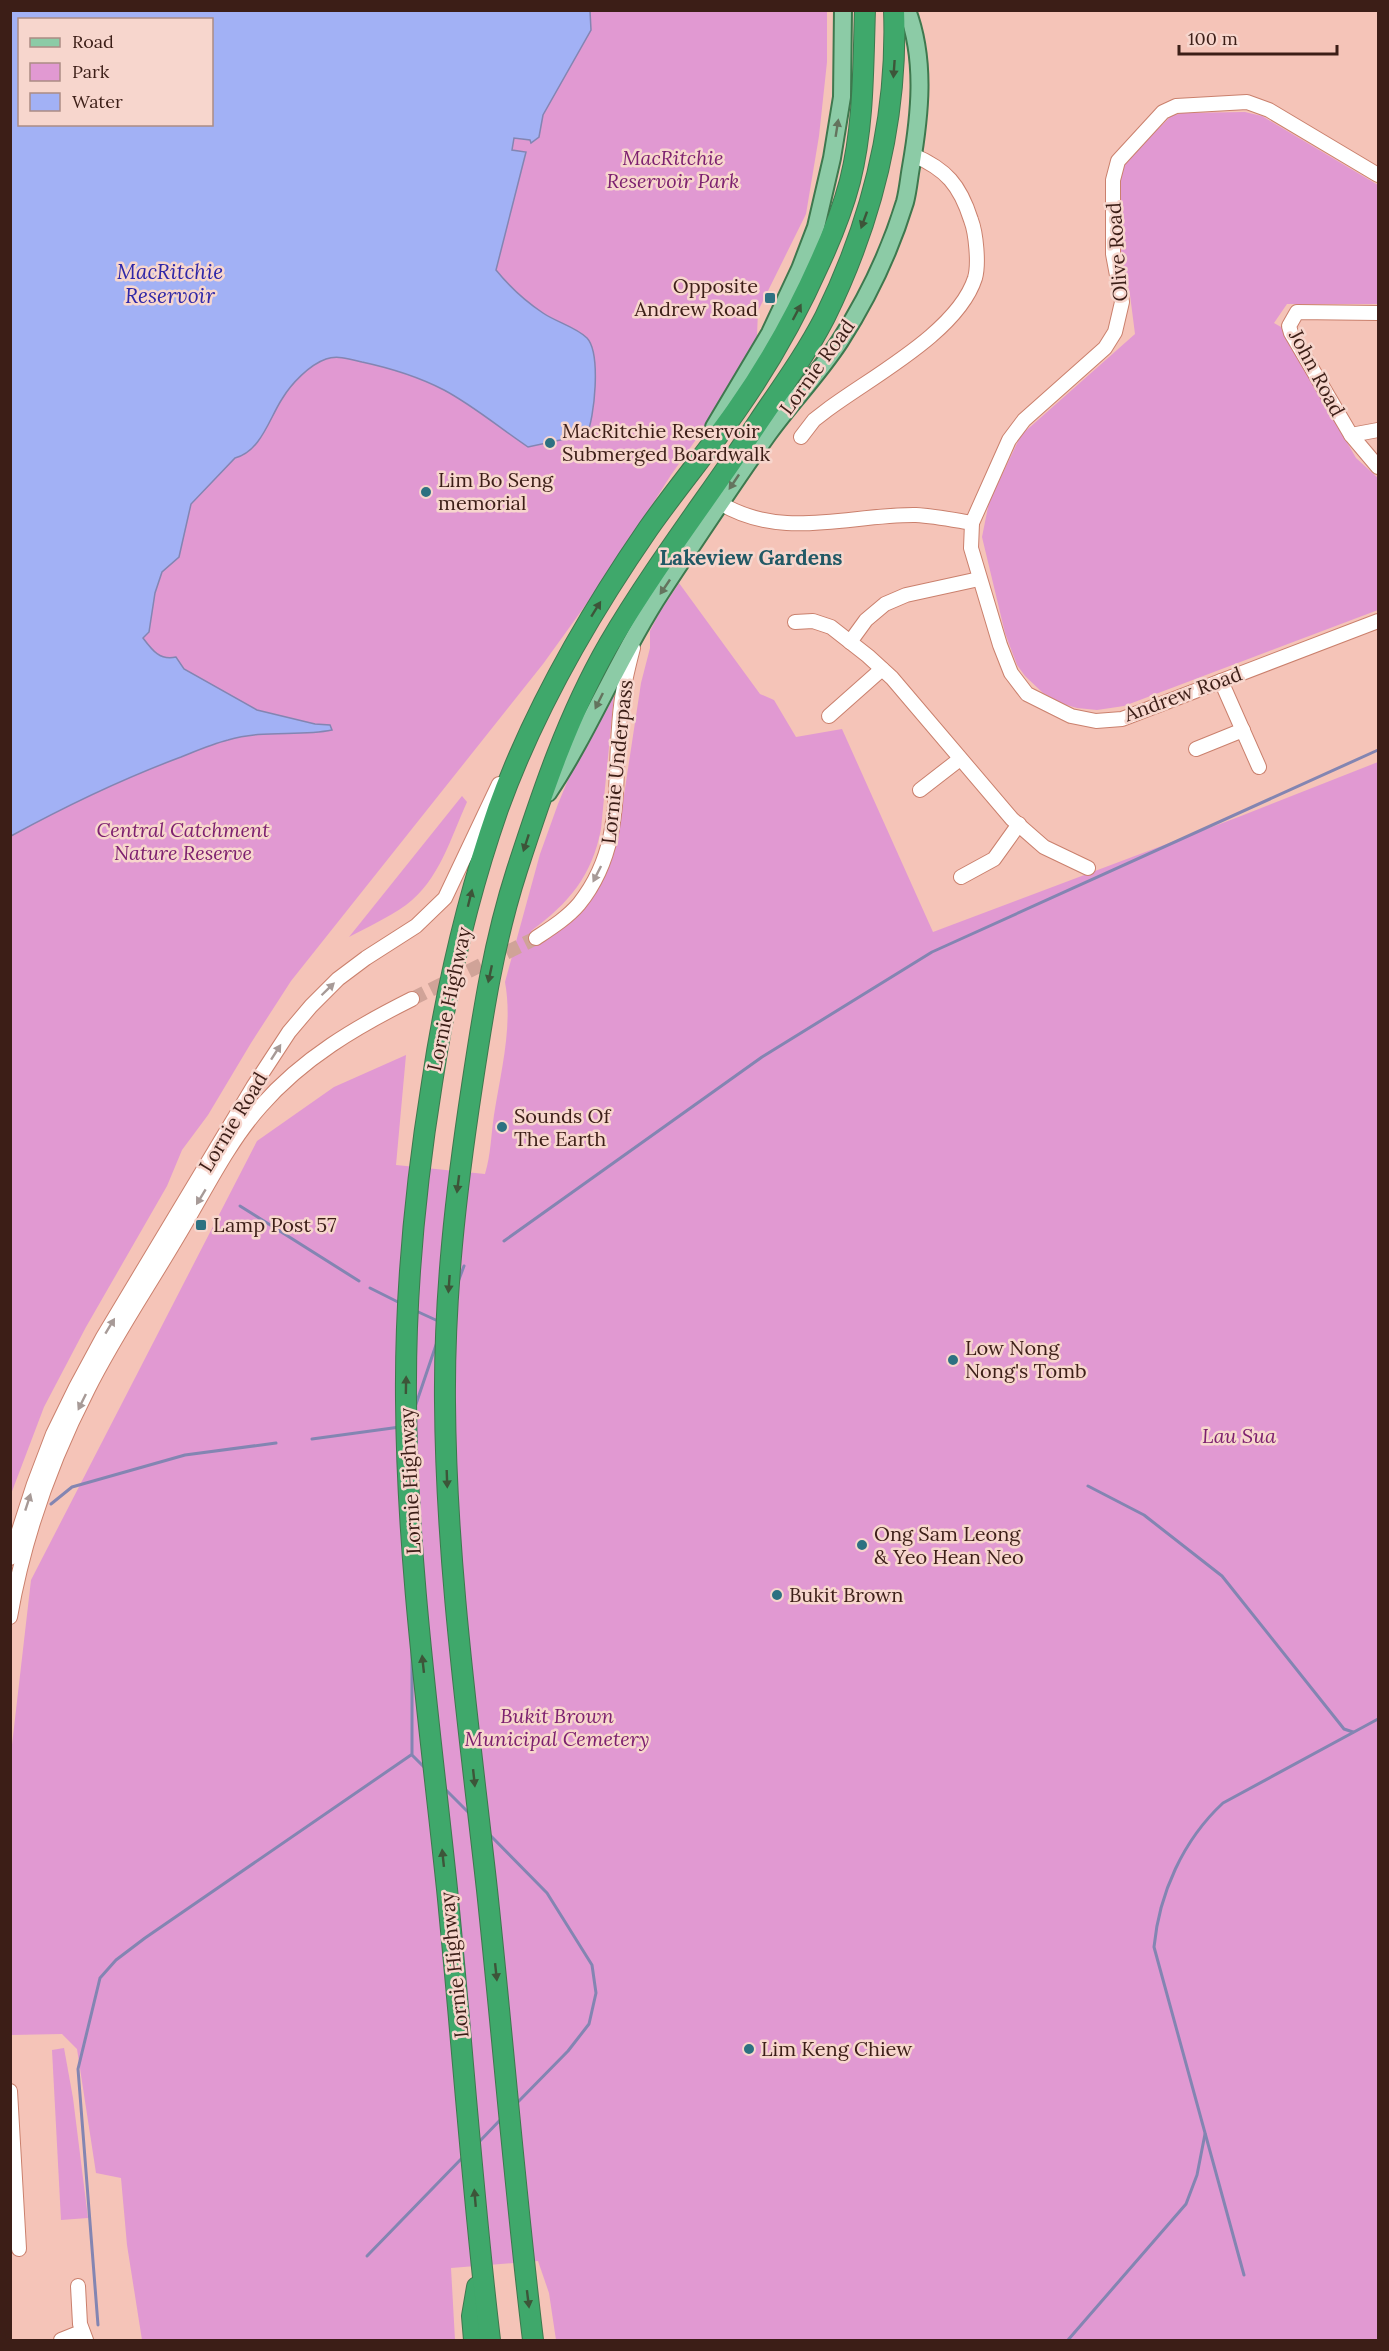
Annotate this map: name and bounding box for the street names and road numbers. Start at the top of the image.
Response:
street label: Olive Road [1101,202,1132,303]
street label: Lornie Road [774,314,860,419]
street label: John Road [1284,324,1351,421]
street label: Andrew Road [1120,661,1245,727]
street label: Lornie Underpass [595,678,638,845]
street label: Lornie Highway [421,924,476,1073]
street label: Lornie Road [193,1067,272,1176]
street label: Lornie Highway [393,1407,426,1555]
street label: Lornie Highway [433,1890,474,2039]

